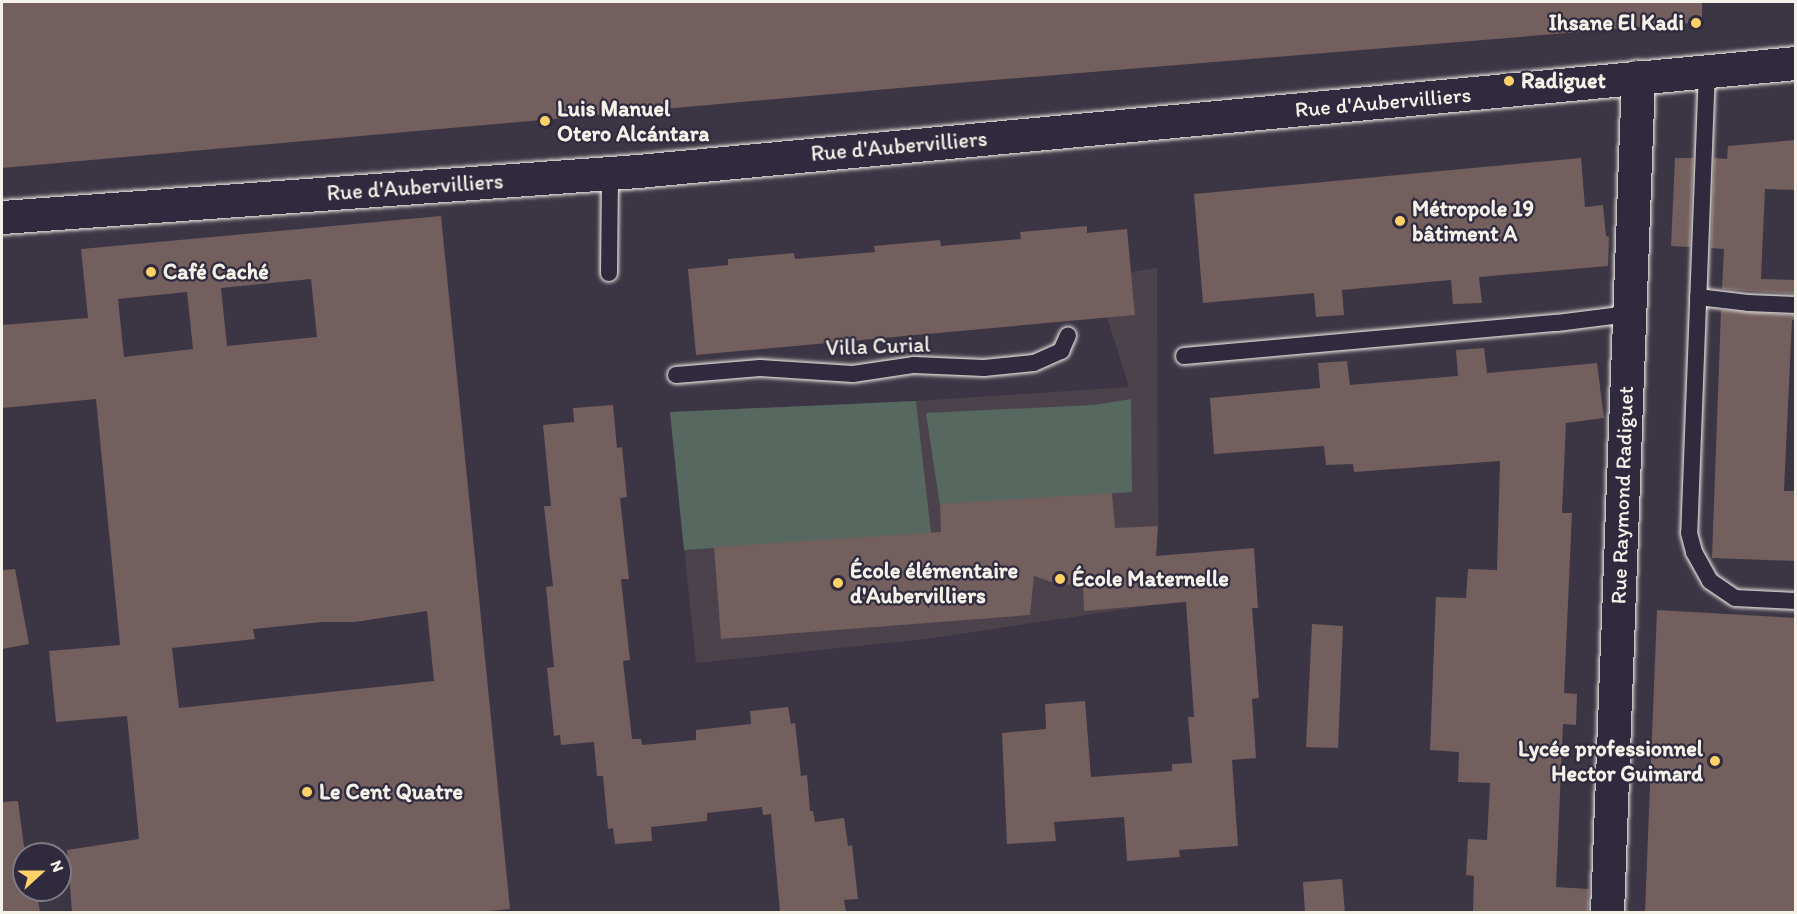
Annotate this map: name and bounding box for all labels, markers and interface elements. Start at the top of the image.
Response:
place label: Ihsane El Kadi [1548,10,1684,36]
marker: Ihsane El Kadi [1689,16,1703,30]
place label: Radiguet [1521,68,1606,94]
marker: Radiguet [1502,74,1516,88]
street label: Rue d'Aubervilliers [1294,81,1472,123]
place label: Luis Manuel Otero Alcántara [557,95,709,146]
marker: Luis Manuel Otero Alcántara [538,114,552,128]
street label: Rue d'Aubervilliers [810,125,988,167]
street label: Rue d'Aubervilliers [326,168,504,206]
place label: Métropole 19 bâtiment A [1412,195,1534,246]
marker: Métropole 19 bâtiment A [1393,214,1407,228]
place label: Café Caché [163,259,269,285]
marker: Café Caché [144,265,158,279]
street label: Villa Curial [825,331,931,361]
street label: Rue Raymond Radiguet [1605,385,1639,605]
place label: École élémentaire d'Aubervilliers [850,557,1017,608]
place label: École Maternelle [1072,566,1229,592]
marker: École Maternelle [1053,572,1067,586]
marker: École élémentaire d'Aubervilliers [831,576,845,590]
place label: Lycée professionnel Hector Guimard [1518,735,1703,786]
marker: Lycée professionnel Hector Guimard [1708,754,1722,768]
place label: Le Cent Quatre [319,779,462,805]
marker: Le Cent Quatre [300,785,314,799]
north arrow [12,842,72,902]
text: N [47,858,68,875]

